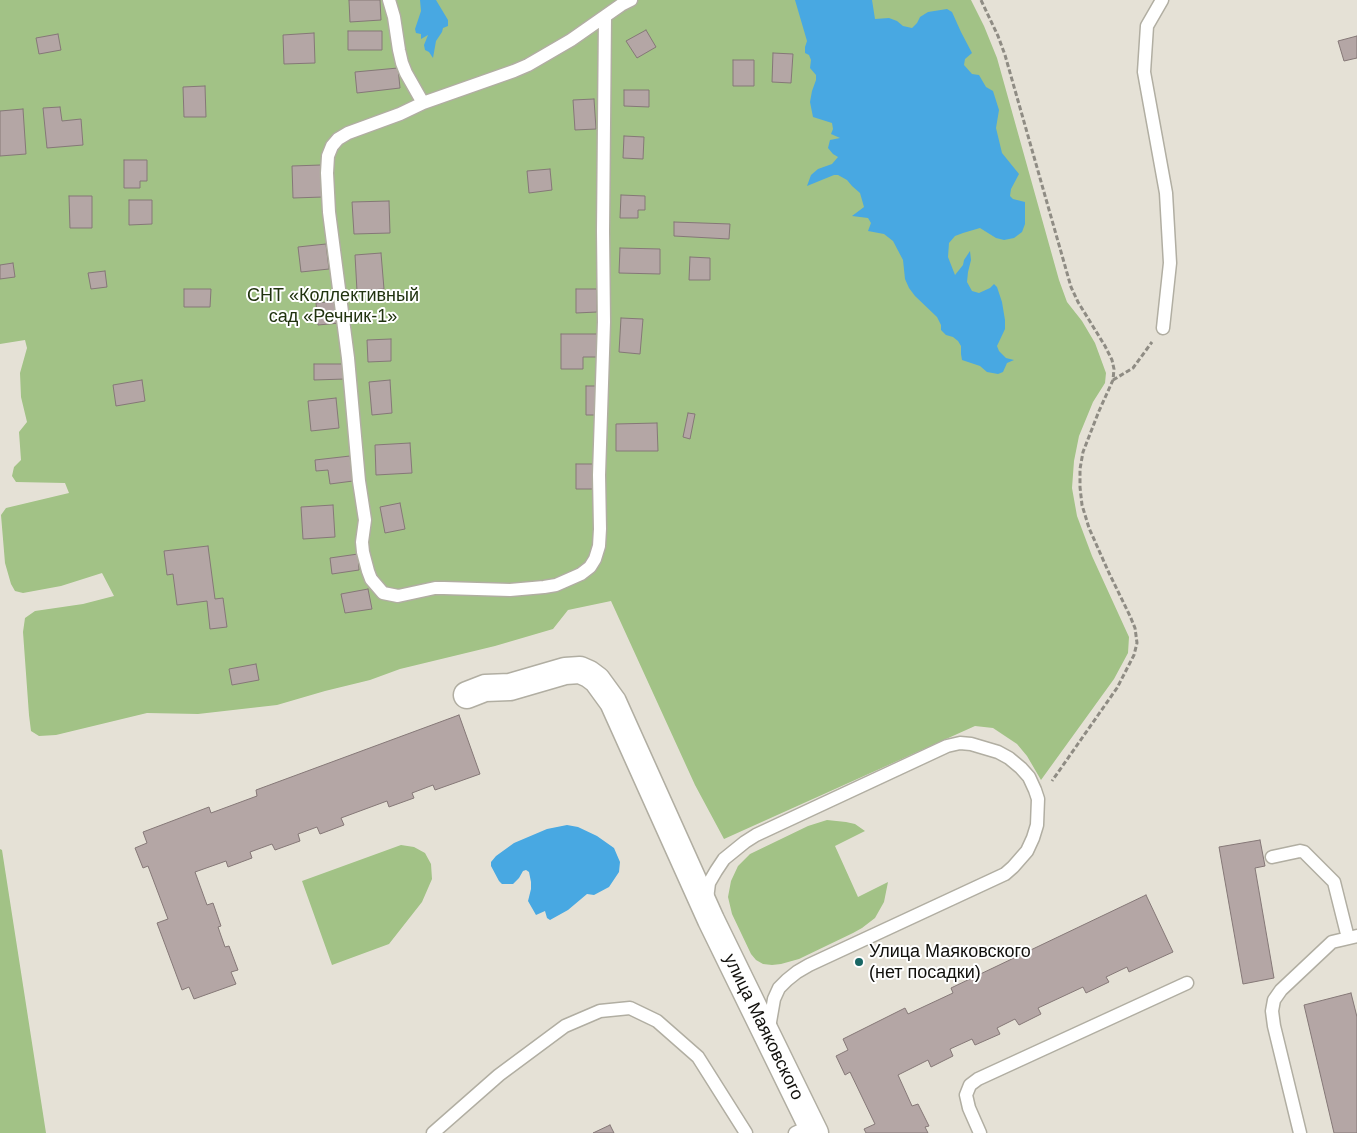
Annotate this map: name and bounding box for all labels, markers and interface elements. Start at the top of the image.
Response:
park label: СНТ «Коллективный сад «Речник-1» [247,285,419,328]
place label: Улица Маяковского (нет посадки) [869,941,1031,984]
street label: улица Маяковского [718,950,808,1104]
marker: Улица Маяковского (нет посадки) [853,956,865,968]

